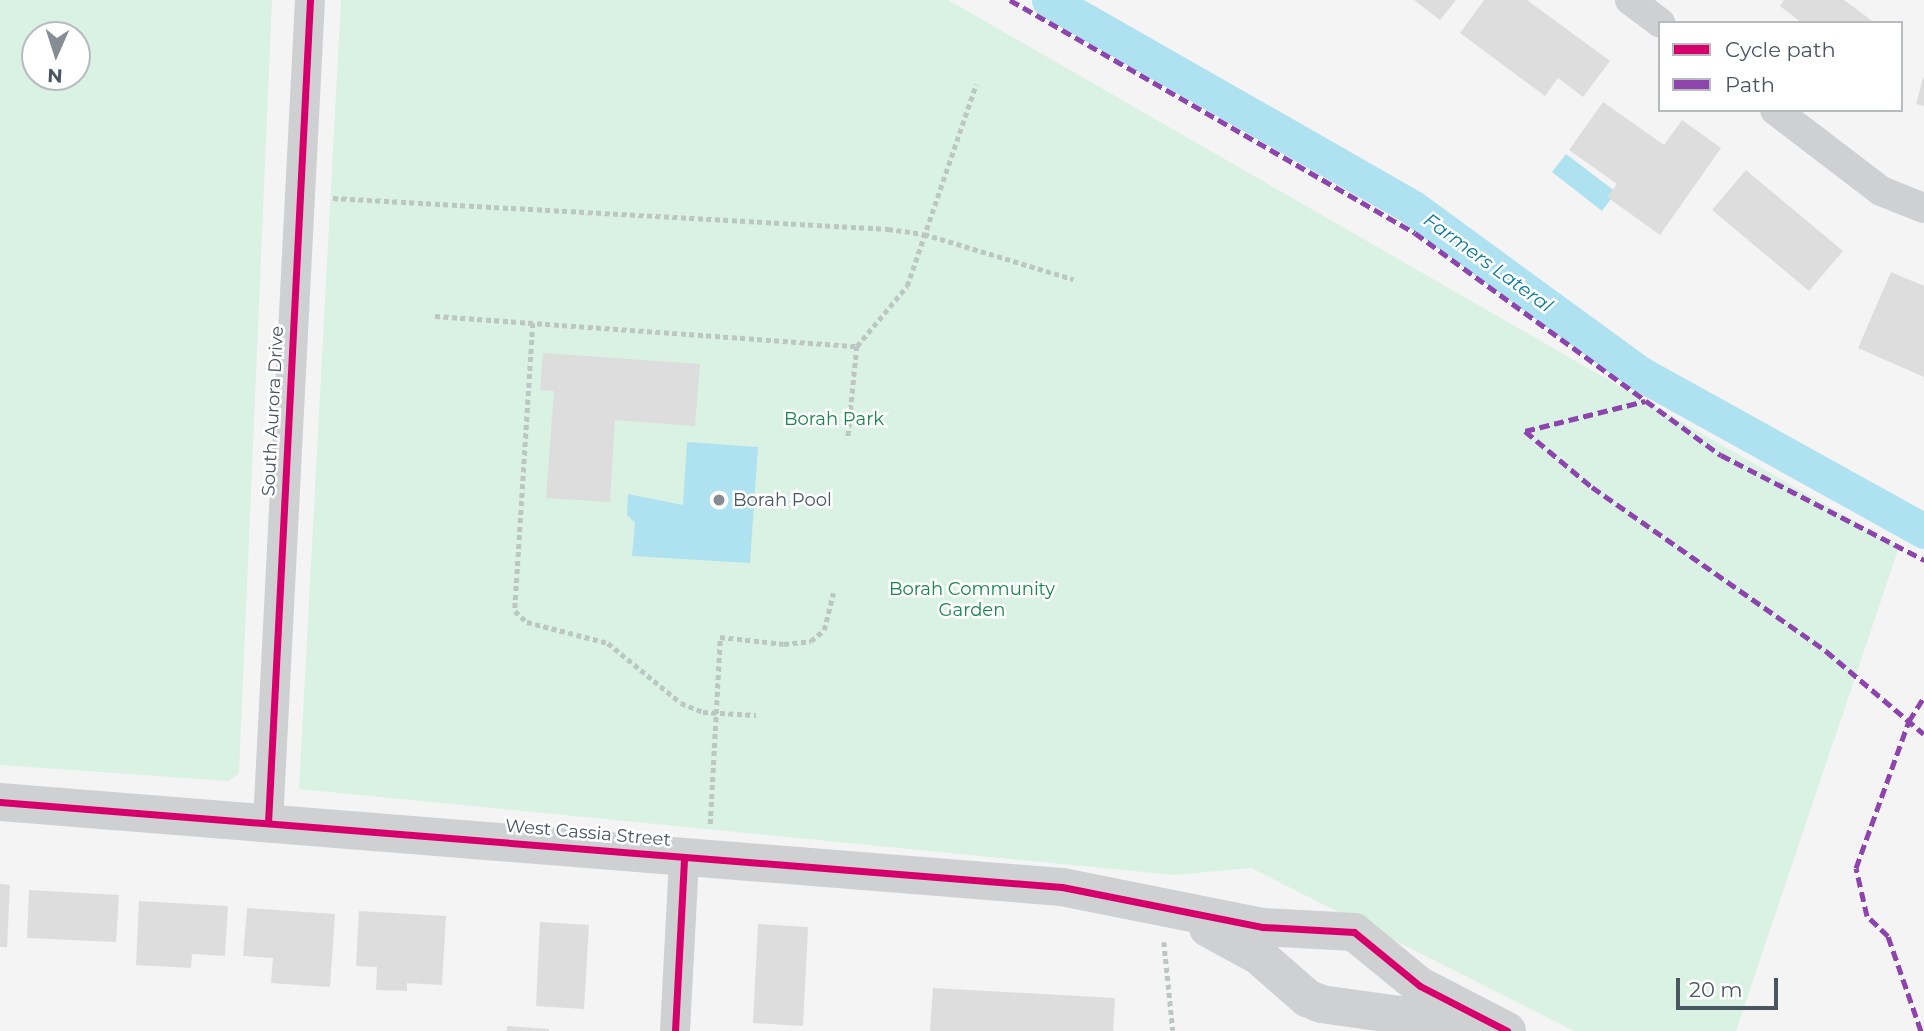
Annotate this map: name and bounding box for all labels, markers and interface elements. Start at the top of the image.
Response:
north arrow [21,21,91,91]
legend [1658,21,1903,112]
text: Cycle path [1725,37,1836,62]
text: N [47,64,63,87]
text: Path [1725,72,1775,97]
water label: Farmers Lateral [1419,209,1557,317]
street label: South Aurora Drive [258,325,288,497]
park label: Borah Park [784,408,884,430]
place label: Borah Pool [733,489,832,511]
marker: Borah Pool [711,492,727,508]
park label: Borah Community Garden [889,579,1055,622]
street label: West Cassia Street [504,815,672,851]
scale bar [1679,964,1780,1008]
text: 20 m [1689,977,1743,1002]

